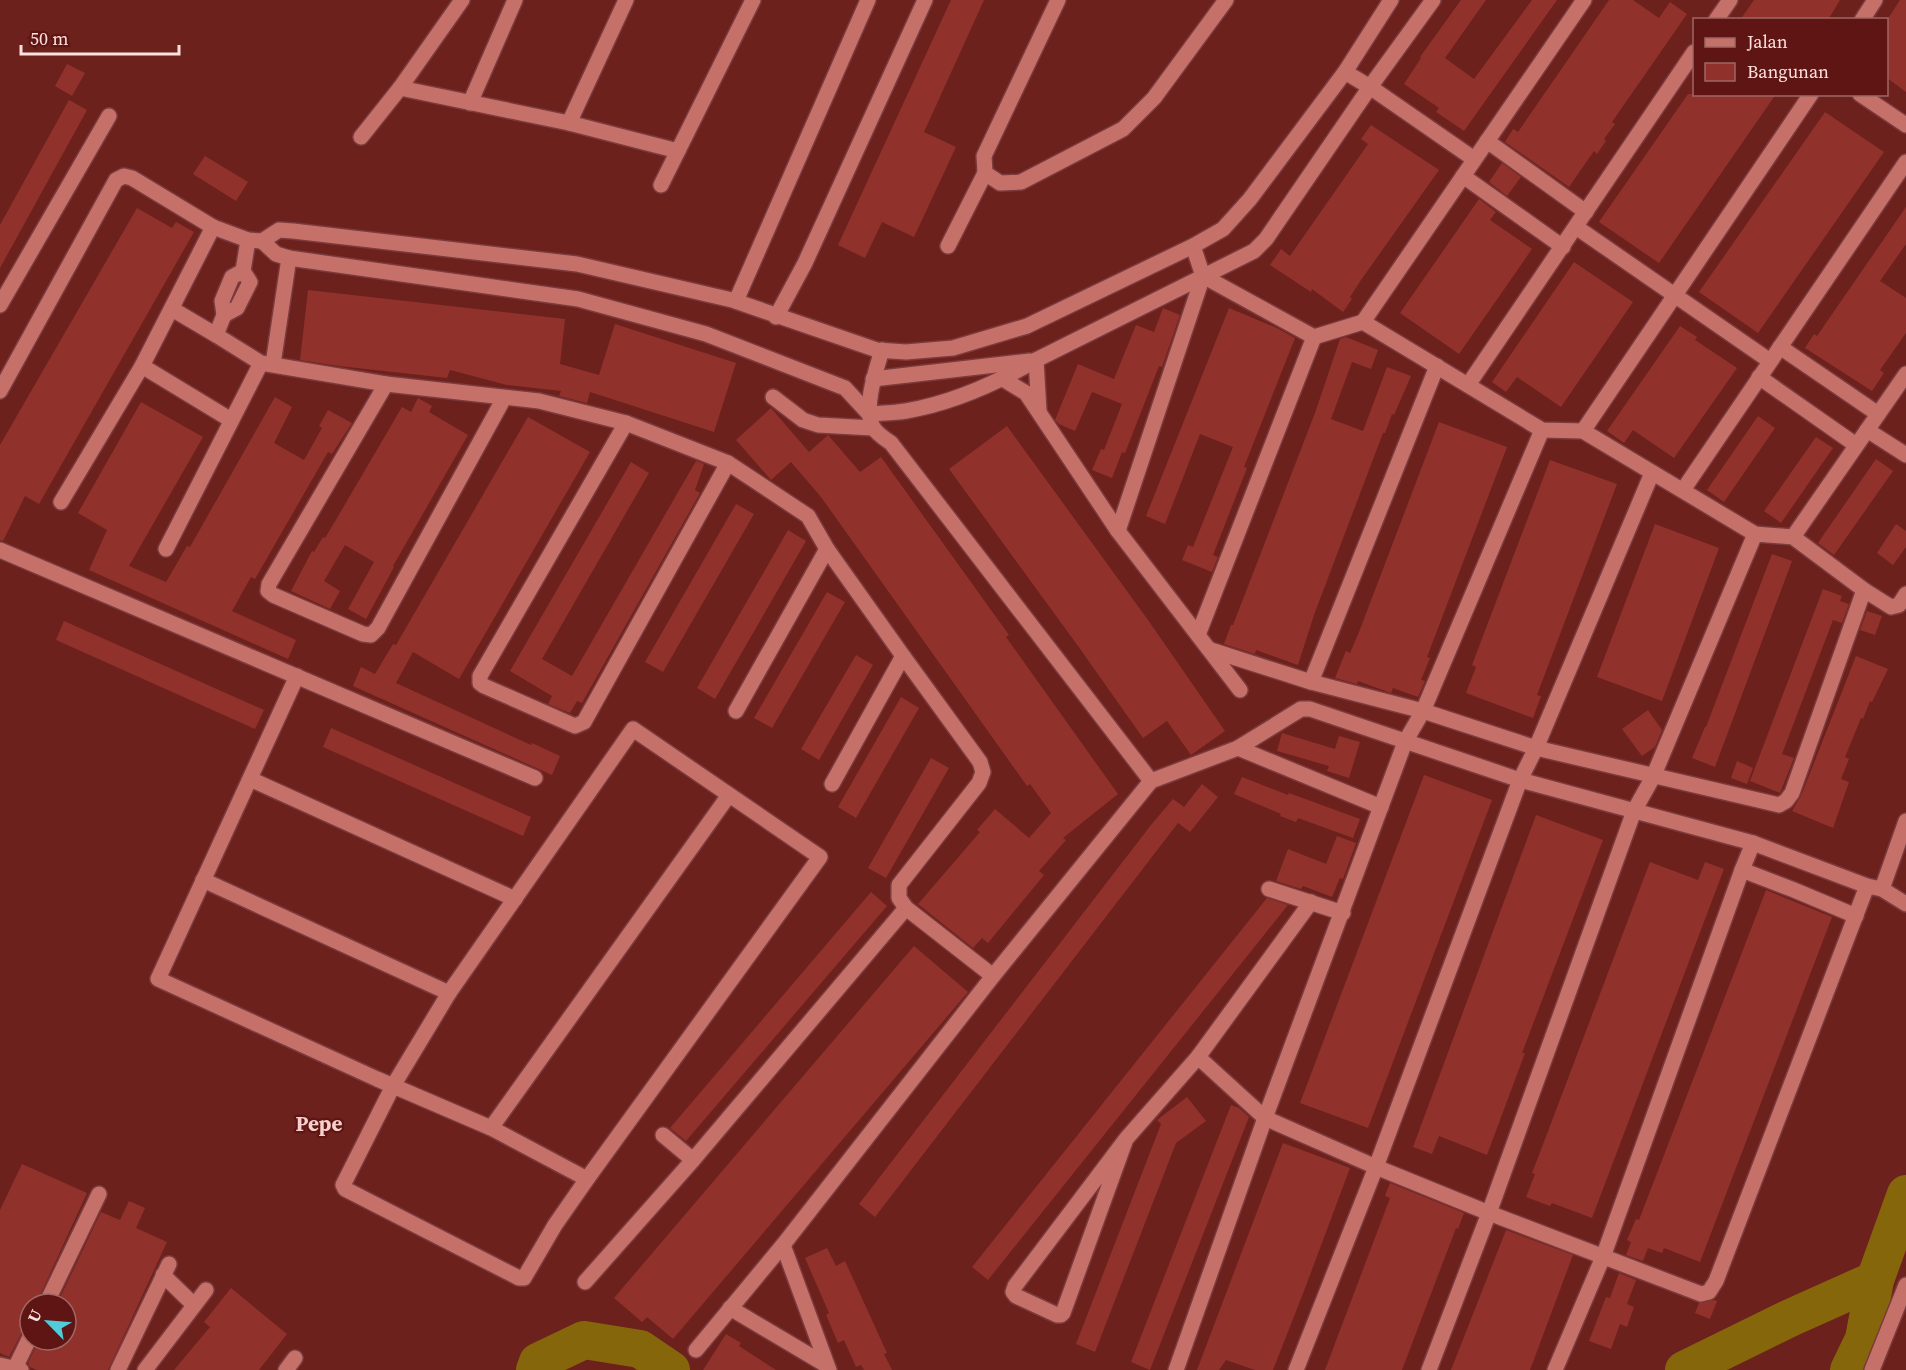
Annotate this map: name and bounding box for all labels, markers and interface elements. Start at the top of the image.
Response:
scale bar [21,18,178,56]
legend [1693,18,1888,96]
text: 50 m [30,26,68,51]
text: Jalan [1746,29,1788,54]
text: Bangunan [1747,59,1829,84]
district label: Pepe [295,1109,343,1138]
north arrow [18,1292,78,1352]
text: U [22,1305,47,1326]

